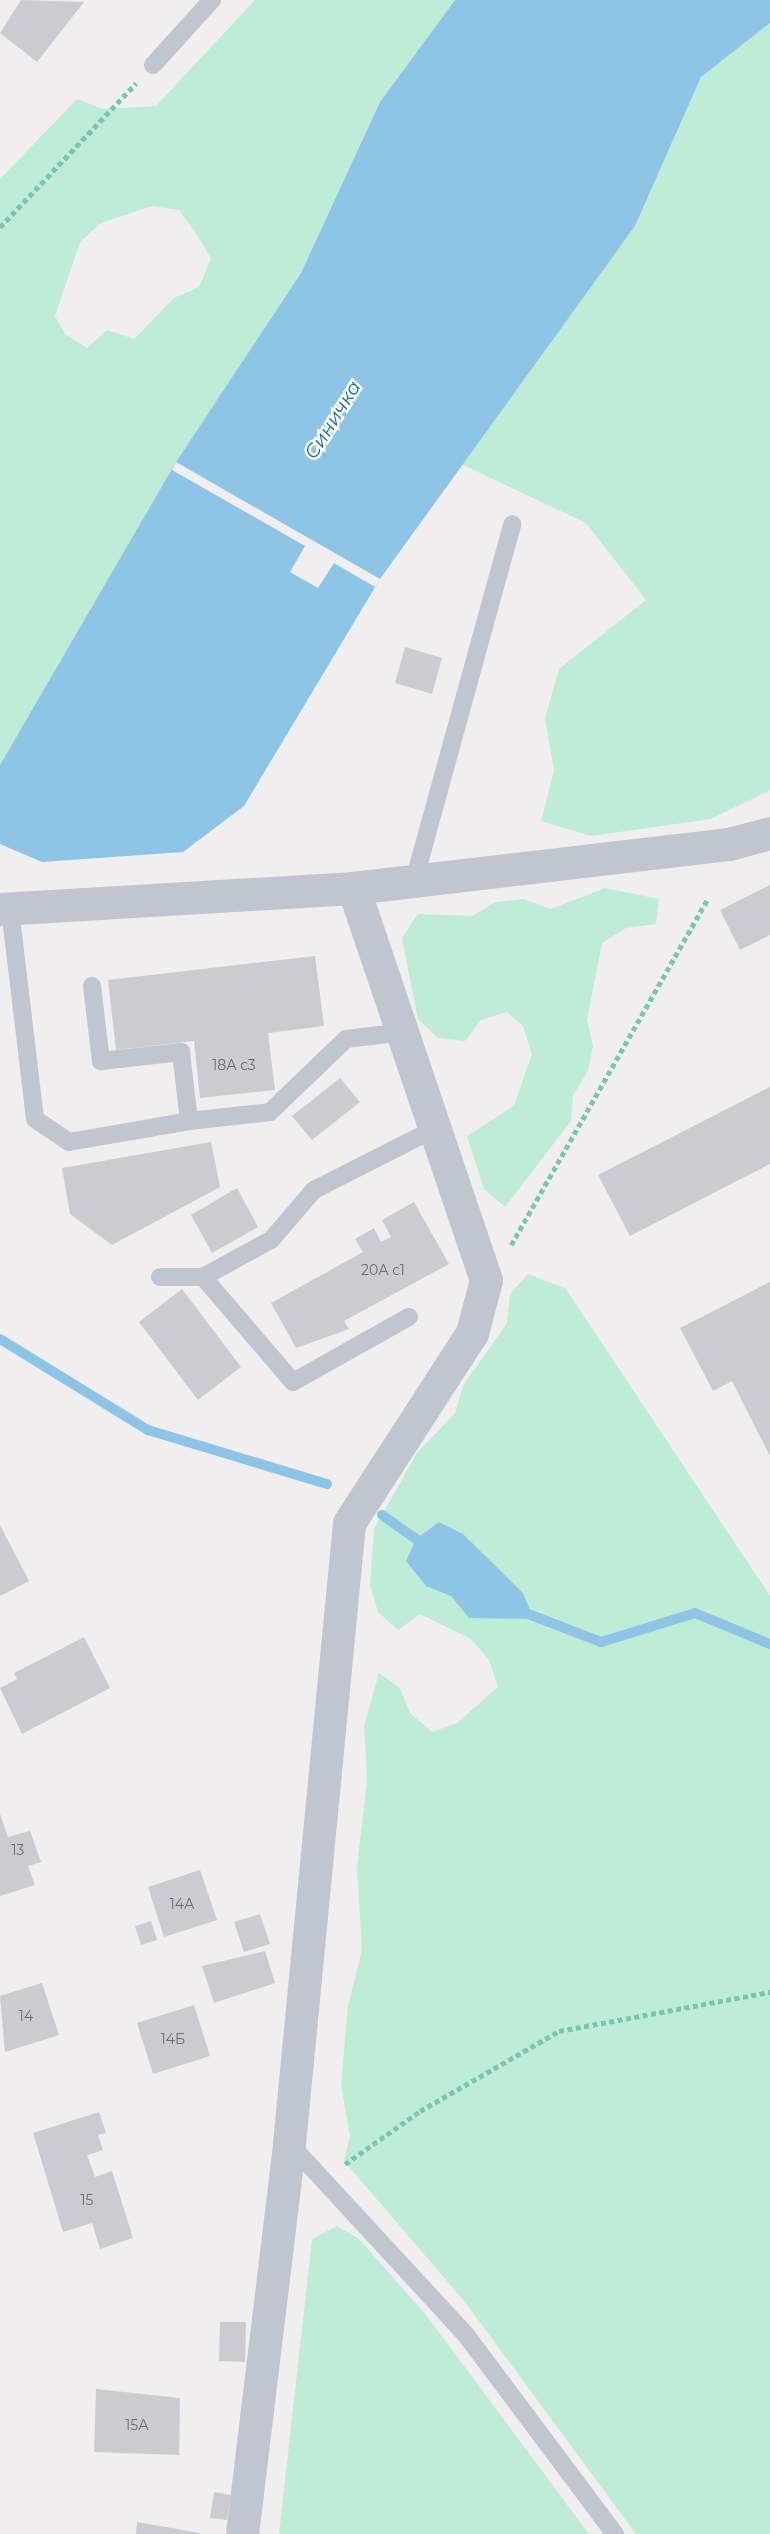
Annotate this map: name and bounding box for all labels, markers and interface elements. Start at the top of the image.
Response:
water label: Синичка [300,377,366,463]
house number: 18А с3 [212,1057,256,1073]
house number: 20А с1 [361,1262,405,1278]
house number: 13 [12,1842,24,1858]
house number: 14А [170,1896,194,1912]
house number: 14 [19,2008,33,2024]
house number: 14Б [161,2031,185,2047]
house number: 15 [81,2192,93,2208]
house number: 15А [125,2417,149,2433]

